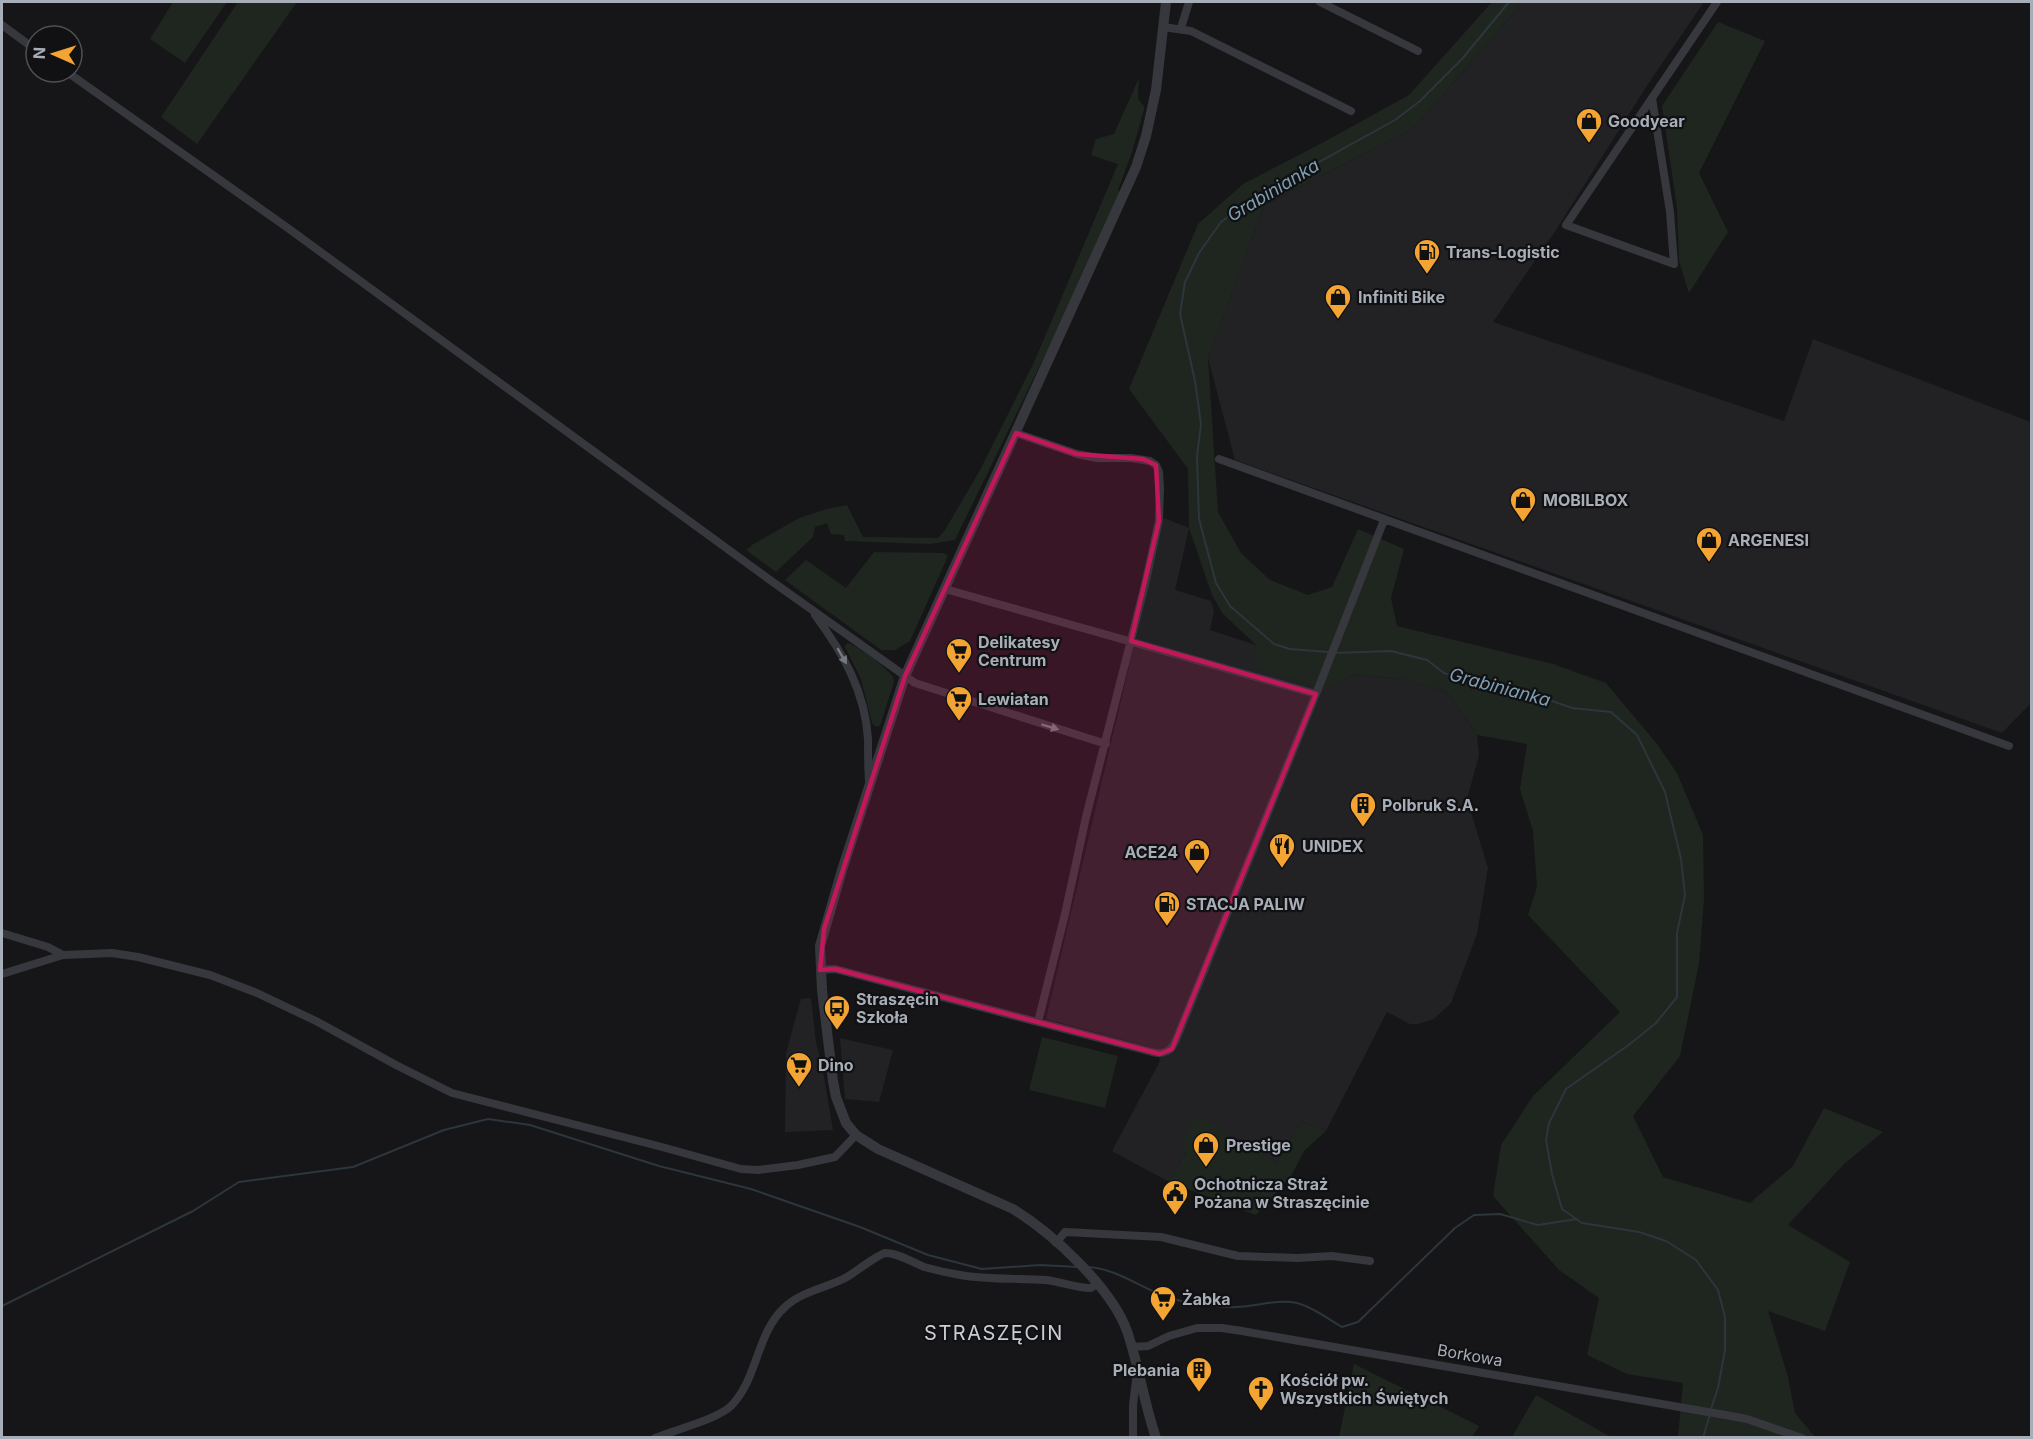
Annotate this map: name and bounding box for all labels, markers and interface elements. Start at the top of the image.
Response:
north arrow [24,24,84,84]
text: N [29,47,49,60]
shop icon: Goodyear [1574,106,1604,144]
place label: Goodyear [1608,111,1685,131]
water label: Grabinianka [1223,154,1323,226]
fuel station icon: Trans-Logistic [1412,237,1442,275]
place label: Trans-Logistic [1446,242,1560,262]
shop icon: Infiniti Bike [1323,282,1353,320]
place label: Infiniti Bike [1358,287,1445,307]
shop icon: MOBILBOX [1508,485,1538,523]
place label: MOBILBOX [1543,490,1628,510]
shop icon: ARGENESI [1694,525,1724,563]
place label: ARGENESI [1728,530,1809,550]
place label: Delikatesy Centrum [978,632,1061,670]
supermarket icon: Delikatesy Centrum [944,636,974,674]
one-way arrow [837,648,848,664]
water label: Grabinianka [1447,663,1553,711]
supermarket icon: Lewiatan [944,684,974,722]
place label: Lewiatan [978,689,1049,709]
one-way arrow [1041,722,1059,732]
building icon: Polbruk S.A. [1348,790,1378,828]
place label: Polbruk S.A. [1382,795,1479,815]
restaurant icon: UNIDEX [1267,831,1297,869]
place label: UNIDEX [1302,836,1364,856]
shop icon: ACE24 [1182,837,1212,875]
place label: ACE24 [1125,842,1178,862]
fuel station icon: STACJA PALIW [1152,889,1182,927]
place label: STACJA PALIW [1186,894,1305,914]
place label: Straszęcin Szkoła [856,989,939,1027]
bus stop icon: Straszęcin Szkoła [822,993,852,1031]
supermarket icon: Dino [784,1050,814,1088]
place label: Dino [818,1055,854,1075]
shop icon: Prestige [1191,1130,1221,1168]
place label: Prestige [1226,1135,1291,1155]
place label: Ochotnicza Straż Pożana w Straszęcinie [1194,1174,1369,1212]
public building icon: Ochotnicza Straż Pożana w Straszęcinie [1160,1178,1190,1216]
supermarket icon: Żabka [1148,1284,1178,1322]
place label: Żabka [1182,1289,1231,1309]
district label: STRASZĘCIN [924,1321,1064,1345]
street label: Borkowa [1436,1339,1504,1371]
building icon: Plebania [1184,1355,1214,1393]
place label: Plebania [1113,1360,1180,1380]
place label: Kościół pw. Wszystkich Świętych [1280,1370,1448,1408]
church icon: Kościół pw. Wszystkich Świętych [1246,1374,1276,1412]

